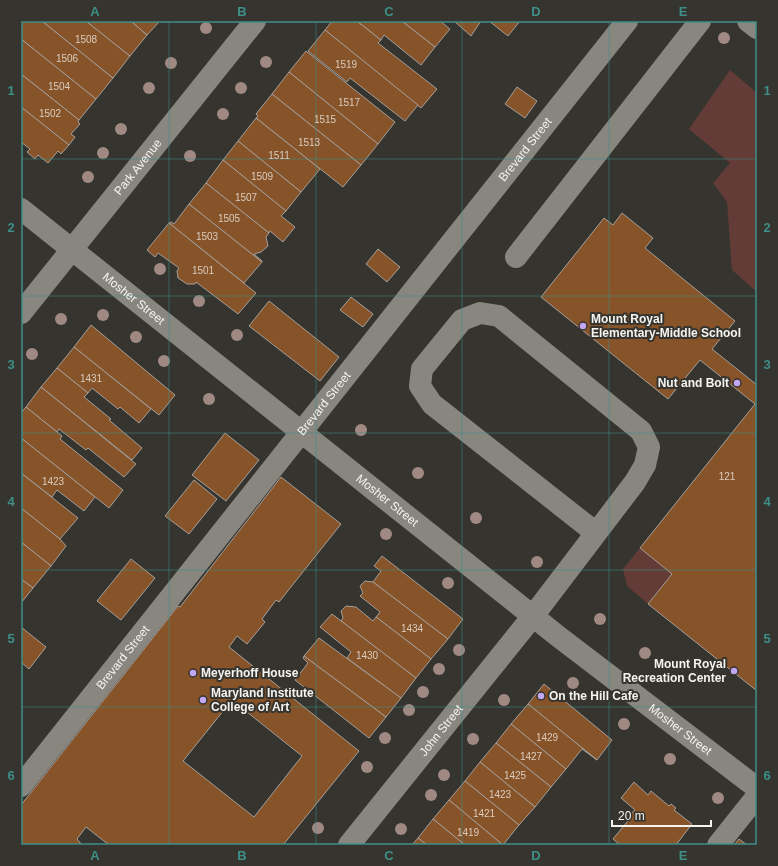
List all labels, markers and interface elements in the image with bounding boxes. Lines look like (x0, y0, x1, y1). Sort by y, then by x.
text: A (90, 4, 100, 19)
text: B (237, 4, 247, 19)
text: C (384, 4, 394, 19)
text: D (531, 4, 541, 19)
text: E (679, 4, 688, 19)
house number: 1508 (75, 34, 98, 45)
house number: 1506 (56, 53, 79, 64)
house number: 1519 (335, 59, 358, 70)
house number: 1504 (48, 81, 71, 92)
text: 1 (7, 83, 15, 98)
text: 1 (763, 83, 771, 98)
house number: 1517 (338, 97, 361, 108)
house number: 1502 (39, 108, 62, 119)
house number: 1515 (314, 114, 337, 125)
street label: Brevard Street (496, 114, 555, 184)
street label: Park Avenue (111, 136, 165, 198)
house number: 1513 (298, 137, 321, 148)
house number: 1511 (268, 150, 290, 161)
house number: 1509 (251, 171, 274, 182)
house number: 1507 (235, 192, 258, 203)
house number: 1505 (218, 213, 241, 224)
text: 2 (7, 220, 15, 235)
text: 2 (763, 220, 771, 235)
house number: 1503 (196, 231, 219, 242)
house number: 1501 (192, 265, 215, 276)
street label: Mosher Street (100, 270, 168, 328)
place label: Mount Royal Elementary-Middle School (591, 312, 741, 340)
marker: Mount Royal Elementary-Middle School (578, 321, 588, 331)
text: 3 (7, 357, 15, 372)
text: 3 (763, 357, 771, 372)
street label: Brevard Street (294, 368, 354, 438)
house number: 1431 (80, 373, 103, 384)
place label: Nut and Bolt (658, 376, 729, 390)
marker: Nut and Bolt (732, 378, 742, 388)
street label: Mosher Street (353, 471, 422, 530)
house number: 121 (719, 471, 736, 482)
house number: 1423 (42, 476, 65, 487)
text: 4 (7, 494, 15, 509)
text: 4 (763, 494, 771, 509)
street label: Brevard Street (93, 622, 153, 692)
house number: 1434 (401, 623, 424, 634)
text: 5 (7, 631, 15, 646)
text: 5 (763, 631, 771, 646)
house number: 1430 (356, 650, 379, 661)
place label: Mount Royal Recreation Center (623, 657, 726, 685)
place label: Meyerhoff House (201, 666, 299, 680)
marker: Mount Royal Recreation Center (729, 666, 739, 676)
marker: Meyerhoff House (188, 668, 198, 678)
place label: Maryland Institute College of Art (211, 686, 314, 714)
place label: On the Hill Cafe (549, 689, 639, 703)
marker: On the Hill Cafe (536, 691, 546, 701)
marker: Maryland Institute College of Art (198, 695, 208, 705)
street label: Mosher Street (646, 701, 715, 758)
street label: John Street (416, 702, 466, 759)
house number: 1429 (536, 732, 559, 743)
house number: 1427 (520, 751, 543, 762)
text: 6 (7, 768, 15, 783)
text: 6 (763, 768, 771, 783)
house number: 1425 (504, 770, 527, 781)
house number: 1423 (489, 789, 512, 800)
scale bar (612, 802, 711, 828)
house number: 1421 (473, 808, 496, 819)
text: 20 m (618, 809, 645, 823)
house number: 1419 (457, 827, 480, 838)
text: A (90, 848, 100, 863)
text: B (237, 848, 247, 863)
text: C (384, 848, 394, 863)
text: D (531, 848, 541, 863)
text: E (679, 848, 688, 863)

